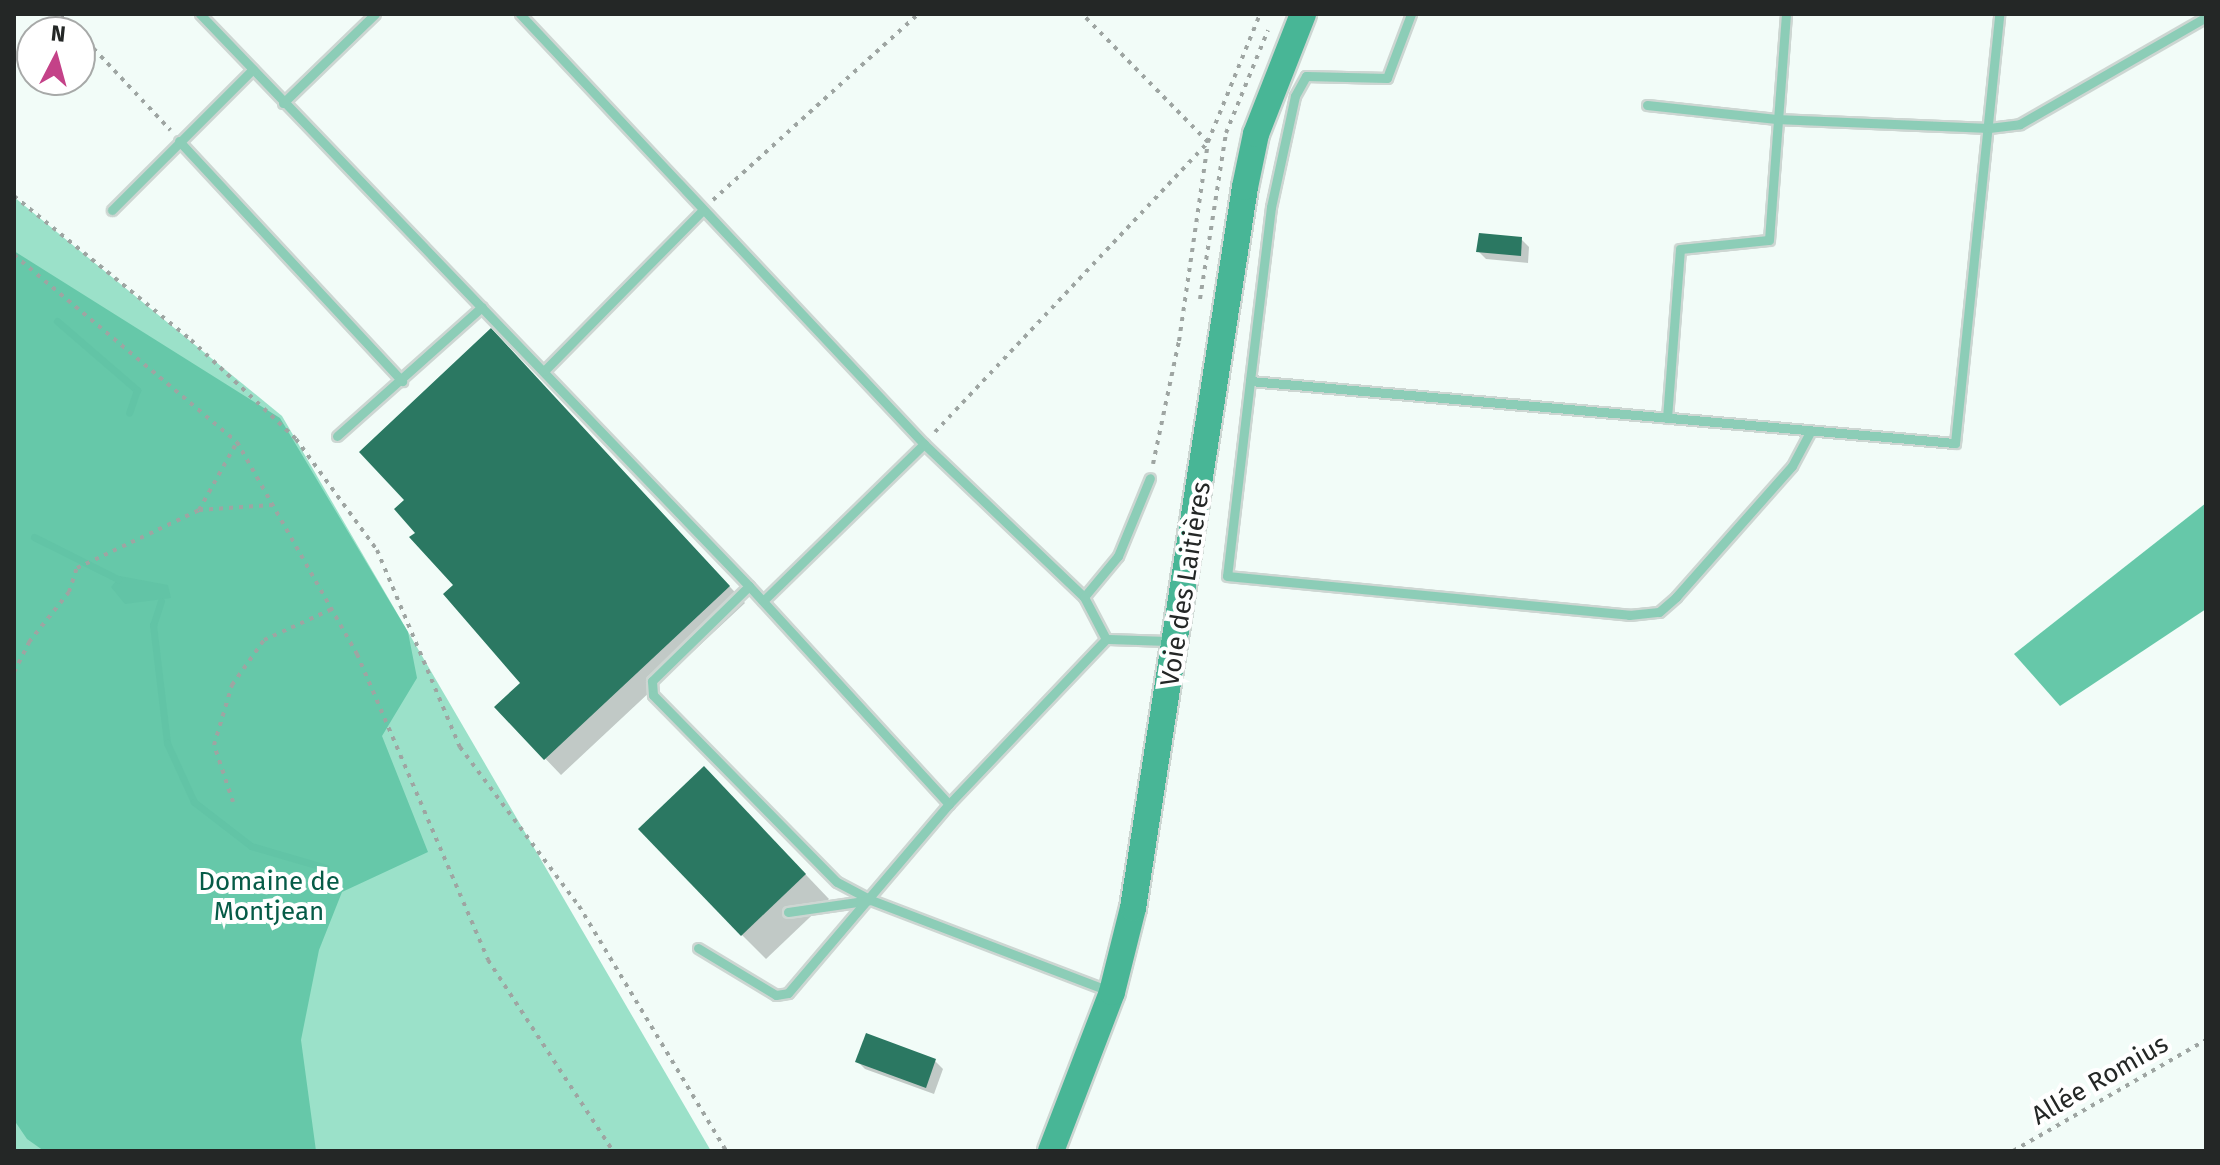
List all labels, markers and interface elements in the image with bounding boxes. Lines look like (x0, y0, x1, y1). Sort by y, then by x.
north arrow (16, 16, 96, 96)
text: N (50, 19, 67, 48)
street label: Voie des Laitières (1154, 479, 1218, 689)
park label: Domaine de Montjean (198, 866, 340, 928)
street label: Allée Romius (2026, 1028, 2174, 1132)

